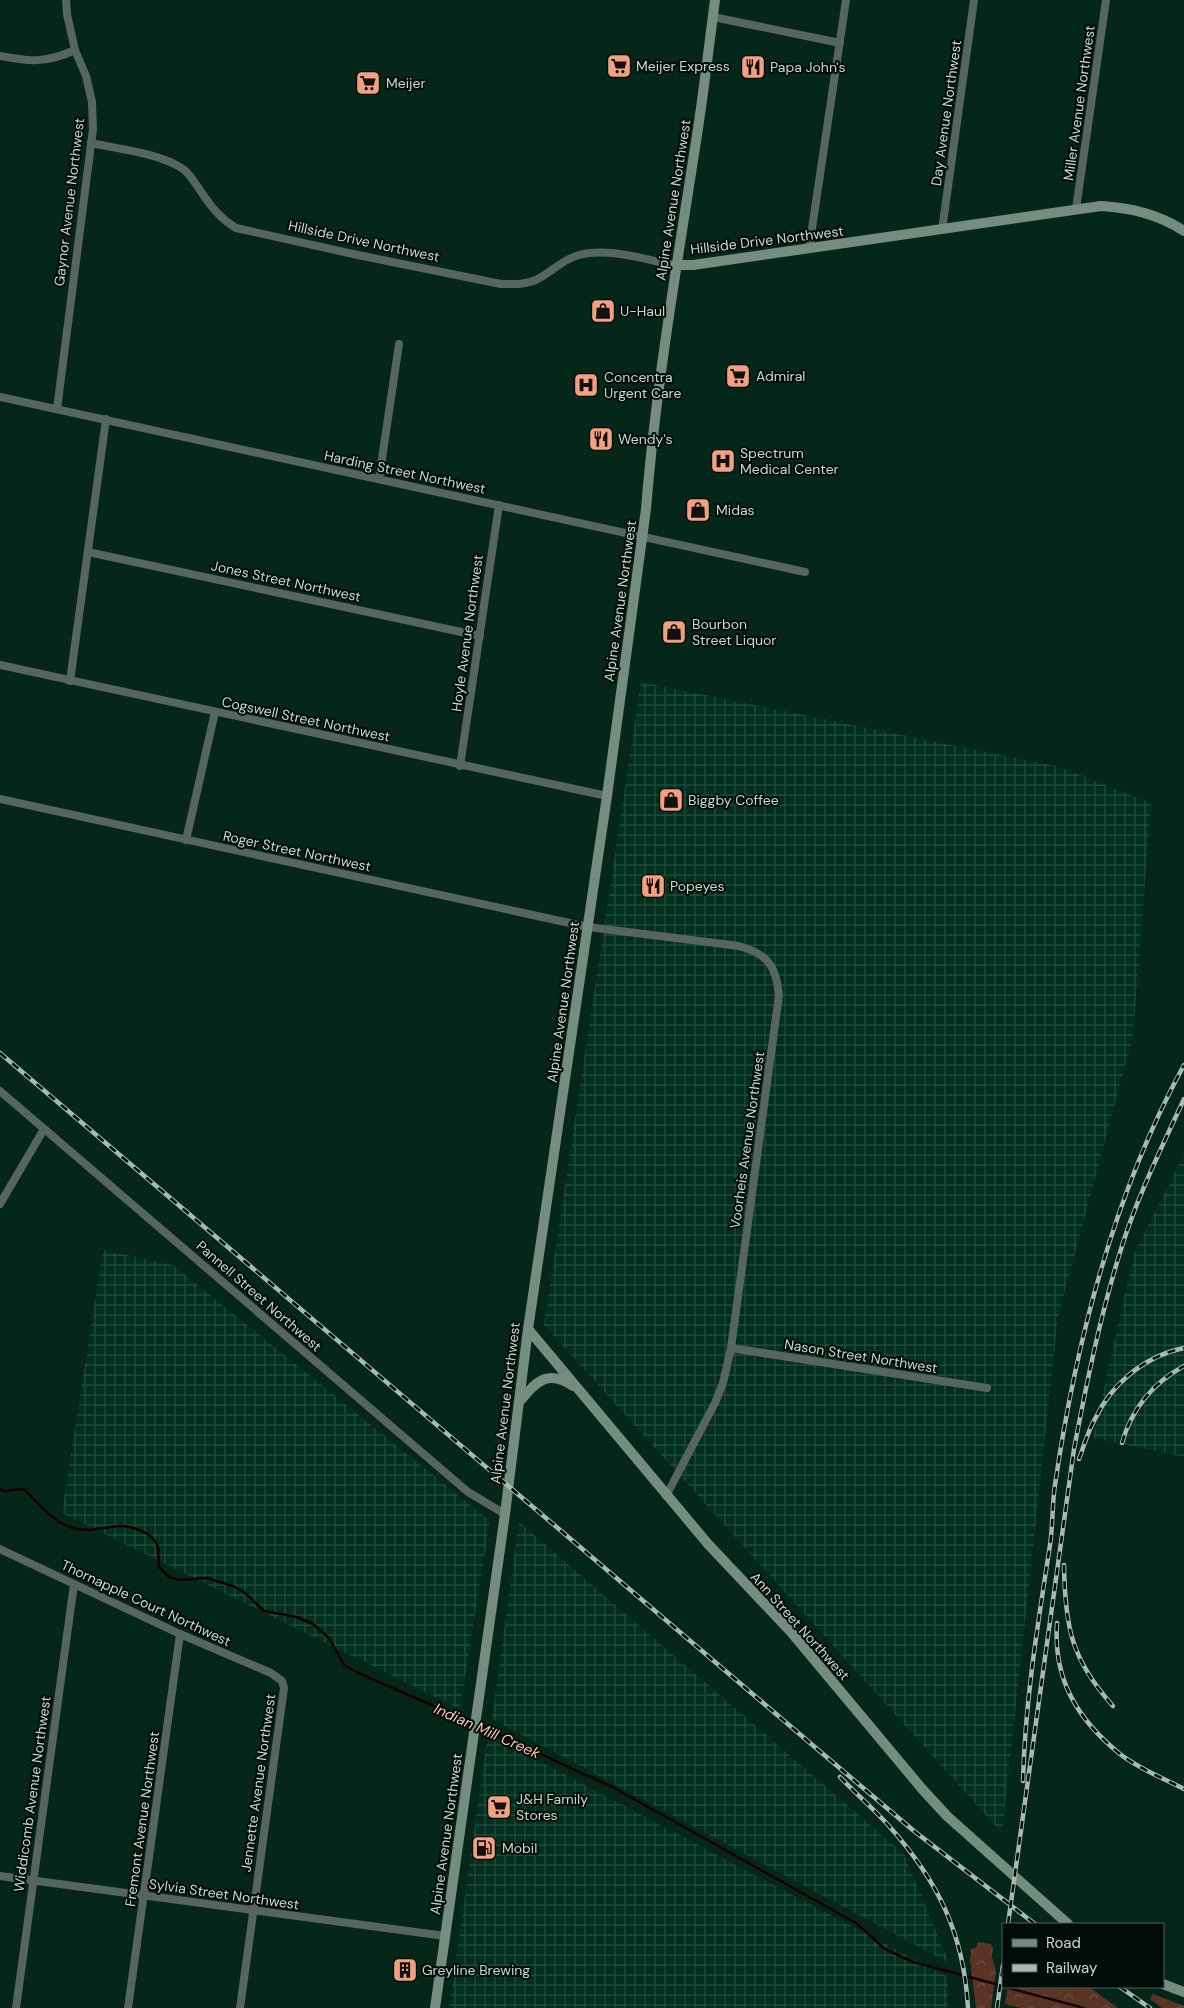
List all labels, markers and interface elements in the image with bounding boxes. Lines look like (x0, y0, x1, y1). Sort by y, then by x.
street label: Miller Avenue Northwest (1059, 24, 1099, 182)
street label: Day Avenue Northwest (927, 39, 965, 187)
supermarket icon: Meijer Express (606, 53, 632, 79)
restaurant icon: Papa John's (740, 54, 766, 80)
place label: Meijer Express (636, 57, 730, 75)
place label: Papa John's (770, 58, 845, 76)
supermarket icon: Meijer (355, 70, 381, 96)
place label: Meijer (386, 74, 426, 92)
street label: Gaynor Avenue Northwest (50, 117, 88, 287)
street label: Alpine Avenue Northwest (651, 118, 695, 282)
street label: Hillside Drive Northwest (287, 216, 441, 266)
street label: Hillside Drive Northwest (689, 222, 845, 258)
shop icon: U-Haul (590, 298, 616, 324)
place label: U-Haul (620, 302, 665, 320)
supermarket icon: Admiral (725, 363, 751, 389)
place label: Admiral (756, 367, 805, 385)
place label: Concentra Urgent Care (604, 368, 681, 402)
hospital icon: Concentra Urgent Care (573, 372, 599, 398)
restaurant icon: Wendy's (588, 426, 614, 452)
place label: Wendy's (618, 430, 673, 448)
place label: Spectrum Medical Center (740, 444, 839, 478)
street label: Harding Street Northwest (323, 446, 487, 498)
hospital icon: Spectrum Medical Center (710, 448, 736, 474)
shop icon: Midas (685, 497, 711, 523)
place label: Midas (716, 501, 755, 519)
street label: Alpine Avenue Northwest (600, 519, 640, 683)
street label: Hoyle Avenue Northwest (447, 553, 487, 713)
street label: Jones Street Northwest (209, 556, 363, 606)
place label: Bourbon Street Liquor (692, 615, 776, 649)
shop icon: Bourbon Street Liquor (661, 619, 687, 645)
street label: Cogswell Street Northwest (220, 692, 392, 746)
shop icon: Biggby Coffee (658, 787, 684, 813)
place label: Biggby Coffee (688, 791, 779, 809)
street label: Roger Street Northwest (221, 827, 373, 875)
restaurant icon: Popeyes (640, 873, 666, 899)
place label: Popeyes (670, 877, 725, 895)
street label: Alpine Avenue Northwest (543, 920, 583, 1084)
street label: Voorheis Avenue Northwest (726, 1050, 768, 1230)
street label: Pannell Street Northwest (193, 1237, 325, 1355)
street label: Alpine Avenue Northwest (486, 1321, 524, 1485)
street label: Nason Street Northwest (783, 1335, 939, 1377)
street label: Thornapple Court Northwest (58, 1556, 234, 1650)
street label: Ann Street Northwest (747, 1568, 853, 1684)
street label: Jennette Avenue Northwest (237, 1693, 279, 1873)
street label: Widdicomb Avenue Northwest (9, 1695, 55, 1893)
water label: Indian Mill Creek (431, 1699, 544, 1764)
street label: Fremont Avenue Northwest (121, 1730, 163, 1908)
street label: Alpine Avenue Northwest (426, 1752, 466, 1916)
place label: J&H Family Stores (516, 1790, 588, 1824)
supermarket icon: J&H Family Stores (486, 1794, 512, 1820)
fuel station icon: Mobil (471, 1835, 497, 1861)
place label: Mobil (502, 1839, 537, 1857)
street label: Sylvia Street Northwest (148, 1875, 300, 1913)
legend (1002, 1923, 1164, 1988)
text: Road (1046, 1933, 1081, 1953)
building icon: Greyline Brewing (392, 1957, 418, 1983)
text: Railway (1046, 1958, 1098, 1978)
place label: Greyline Brewing (422, 1961, 530, 1979)

